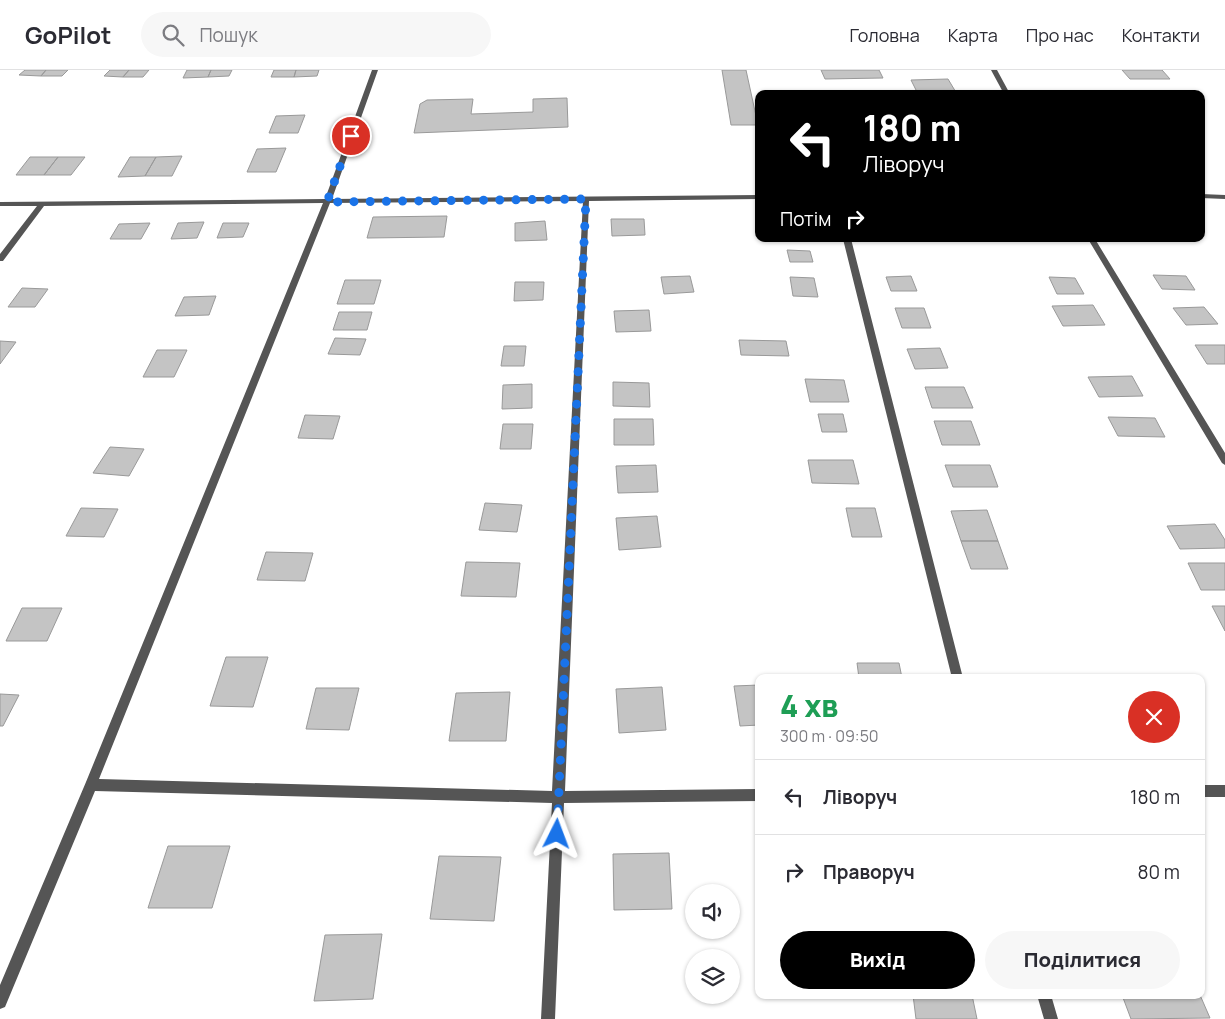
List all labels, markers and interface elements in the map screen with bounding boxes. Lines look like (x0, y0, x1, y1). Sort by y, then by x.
search box (141, 12, 491, 57)
text: GoPilot (25, 18, 111, 51)
icon: search (159, 21, 187, 49)
text: Пошук (199, 22, 258, 48)
text: Головна (850, 23, 920, 47)
text: Карта (948, 23, 998, 47)
text: Про нас (1026, 23, 1094, 47)
text: Контакти (1122, 23, 1200, 47)
text: 180 m (863, 104, 961, 152)
icon: left (780, 110, 845, 175)
pin (330, 115, 372, 157)
icon: arrive (337, 122, 365, 150)
text: Ліворуч (863, 149, 944, 179)
icon: right (841, 205, 869, 233)
text: Потім (780, 206, 831, 232)
text: 4 хв (780, 685, 838, 726)
button: close (1128, 691, 1180, 743)
text: 300 m · 09:50 (780, 725, 879, 747)
icon: left (780, 783, 808, 811)
text: Ліворуч (823, 784, 897, 810)
text: 180 m (1130, 784, 1180, 810)
position arrow (530, 807, 582, 859)
icon: right (780, 858, 808, 886)
text: Праворуч (823, 859, 915, 885)
text: 80 m (1137, 859, 1180, 885)
map controls (685, 884, 740, 1004)
button: sound (685, 884, 740, 939)
button: Вихід (780, 931, 975, 989)
button: Поділитися (985, 931, 1180, 989)
button: layers (685, 949, 740, 1004)

